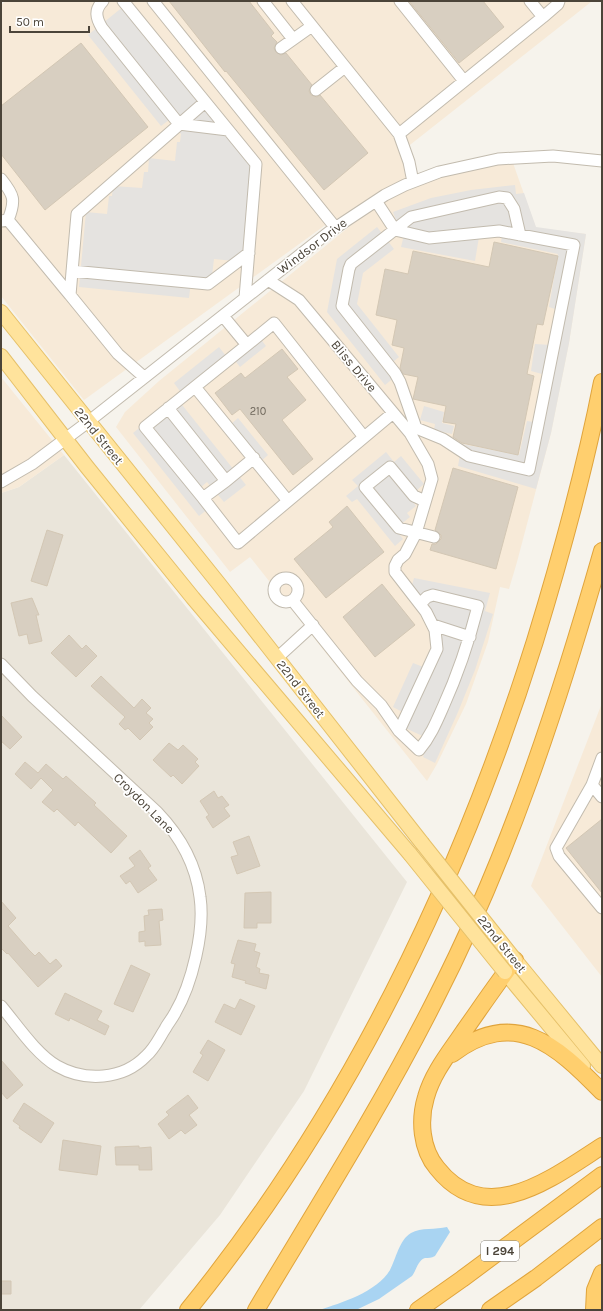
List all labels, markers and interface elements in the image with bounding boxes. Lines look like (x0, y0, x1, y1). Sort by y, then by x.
scale bar (10, 8, 89, 34)
text: 50 m (16, 15, 44, 29)
street label: Windsor Drive (274, 215, 350, 277)
street label: Bliss Drive (328, 337, 380, 395)
street label: 22nd Street (71, 404, 127, 468)
house number: 210 (250, 405, 266, 418)
street label: 22nd Street (274, 657, 328, 721)
street label: Croydon Lane (111, 770, 178, 837)
street label: 22nd Street (474, 912, 530, 976)
road number: I 294 (481, 1241, 519, 1261)

